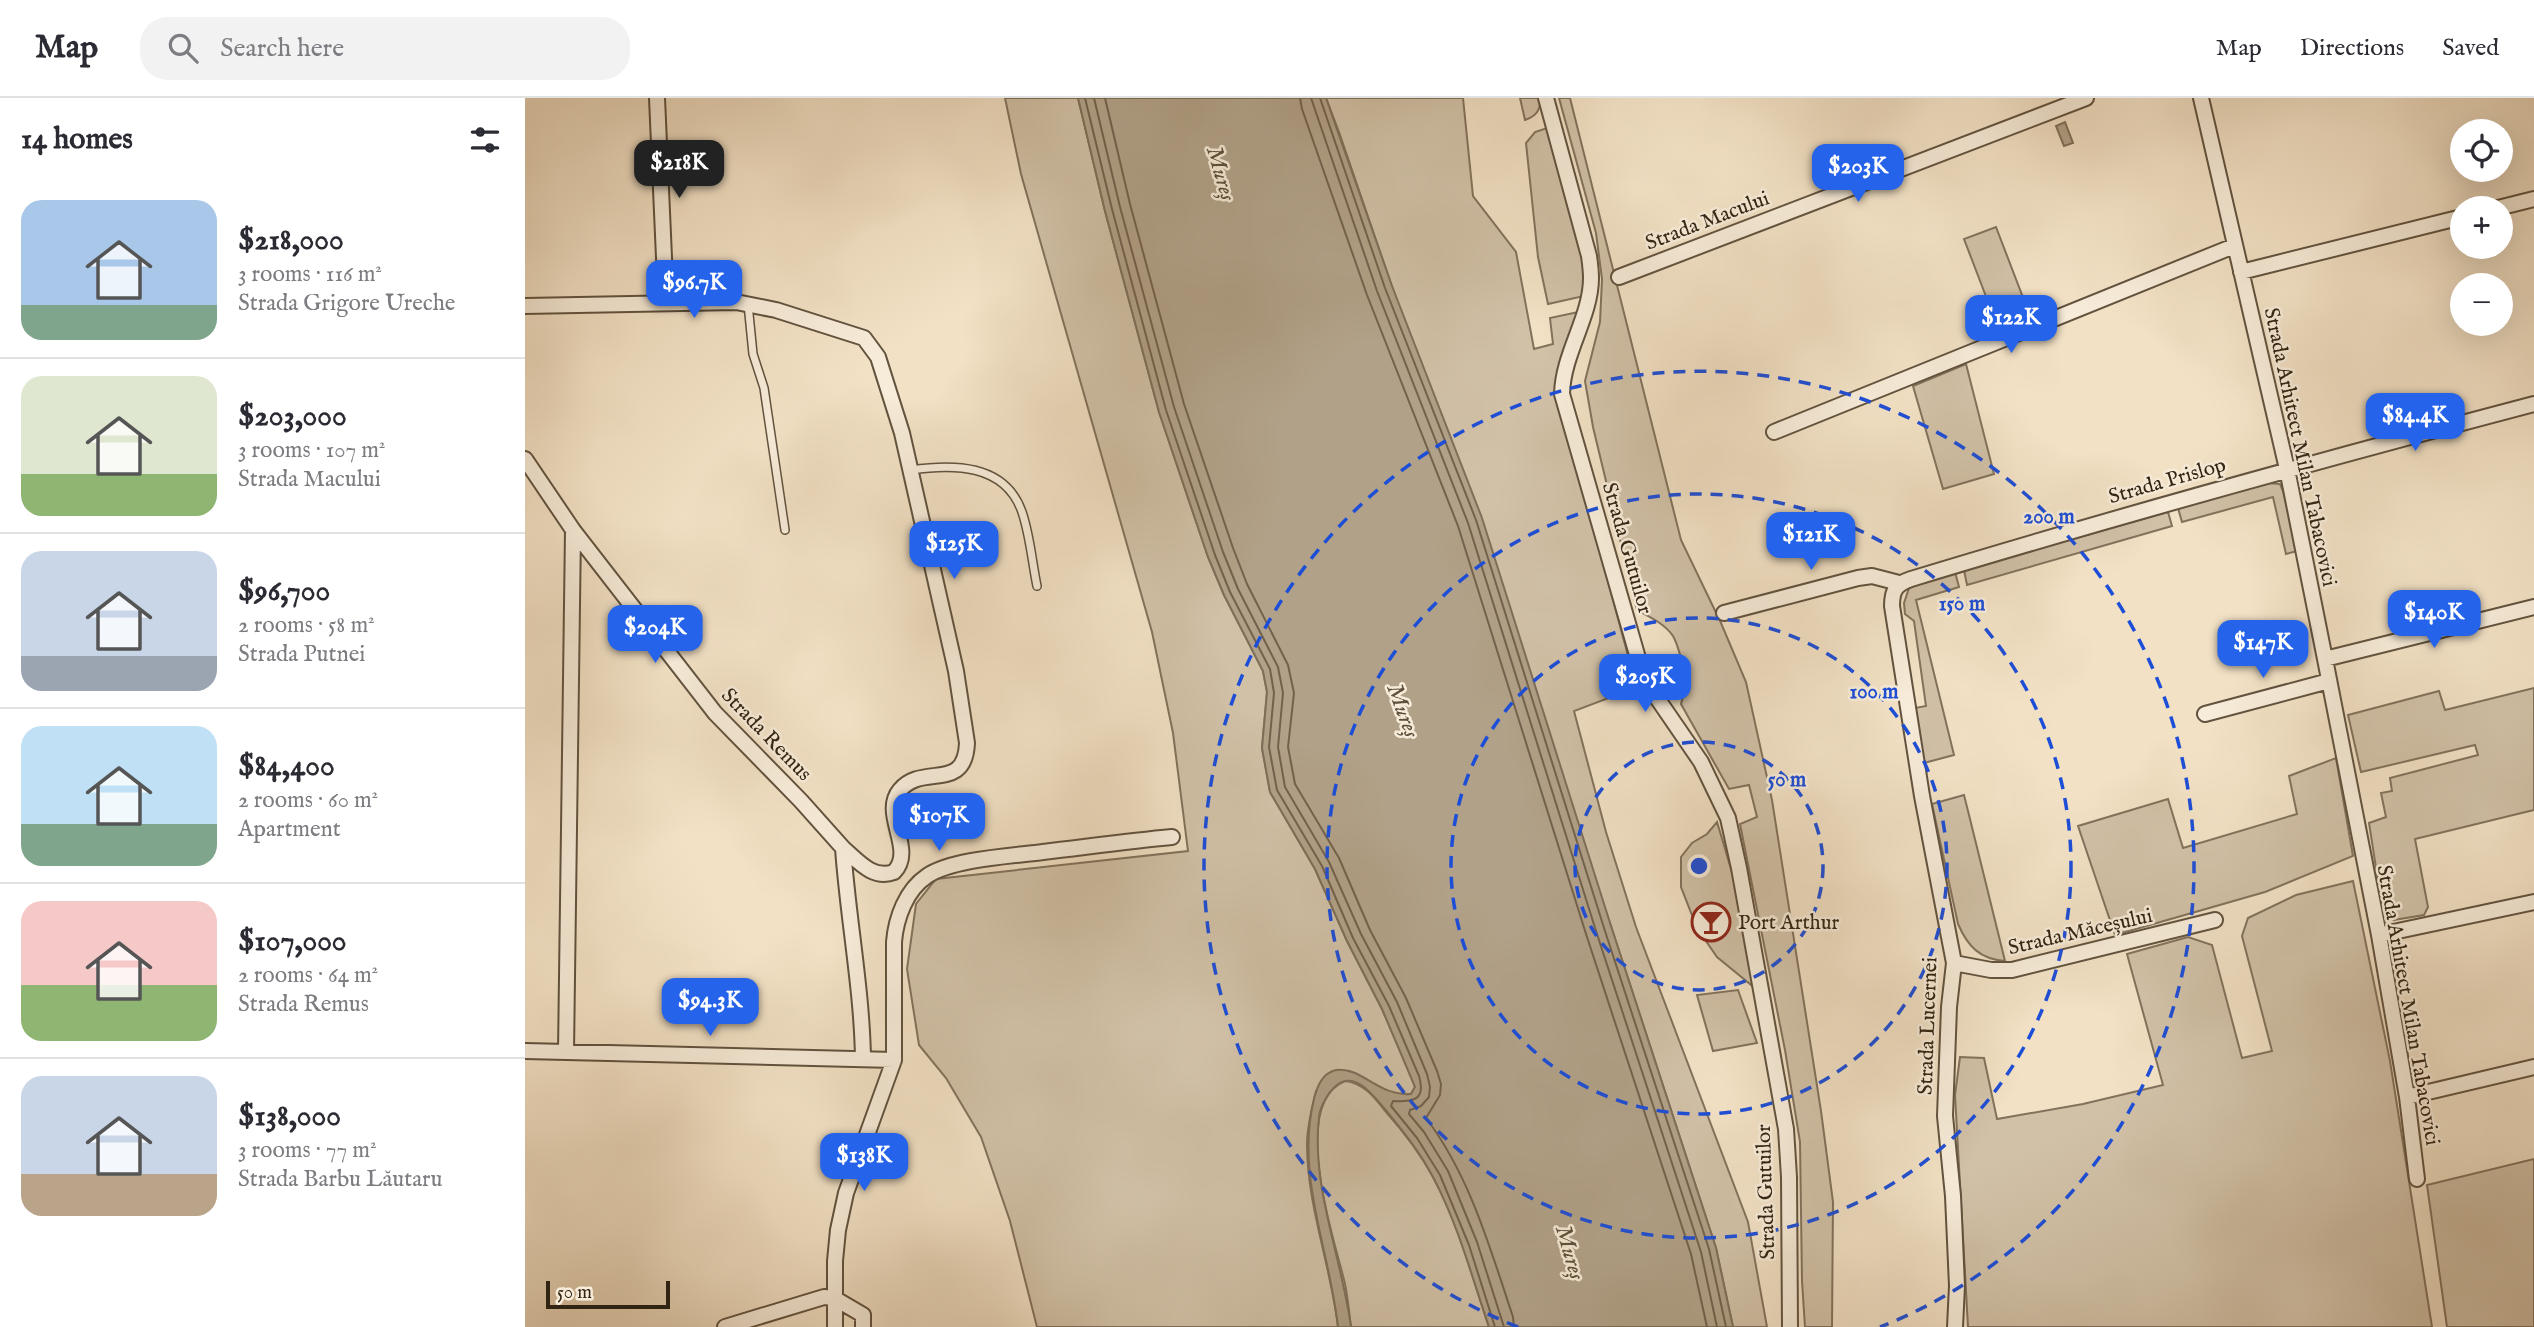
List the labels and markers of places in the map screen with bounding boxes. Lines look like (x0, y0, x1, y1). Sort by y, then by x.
pin: $218K (630, 140, 728, 200)
pin: $203K (1809, 144, 1907, 204)
pin: $96.7K (637, 260, 751, 320)
pin: $122K (1962, 296, 2060, 355)
pin: $84.4K (2358, 394, 2472, 453)
pin: $121K (1762, 512, 1860, 572)
pin: $125K (905, 522, 1003, 581)
pin: $140K (2385, 590, 2483, 650)
pin: $204K (606, 606, 704, 665)
pin: $147K (2214, 620, 2312, 680)
pin: $205K (1596, 654, 1694, 714)
pin: $107K (890, 794, 988, 853)
centre of rings (1687, 854, 1711, 878)
bar icon: Port Arthur (1690, 901, 1732, 943)
place label: Port Arthur (1738, 910, 1840, 937)
pin: $94.3K (653, 978, 767, 1038)
pin: $138K (815, 1134, 913, 1193)

